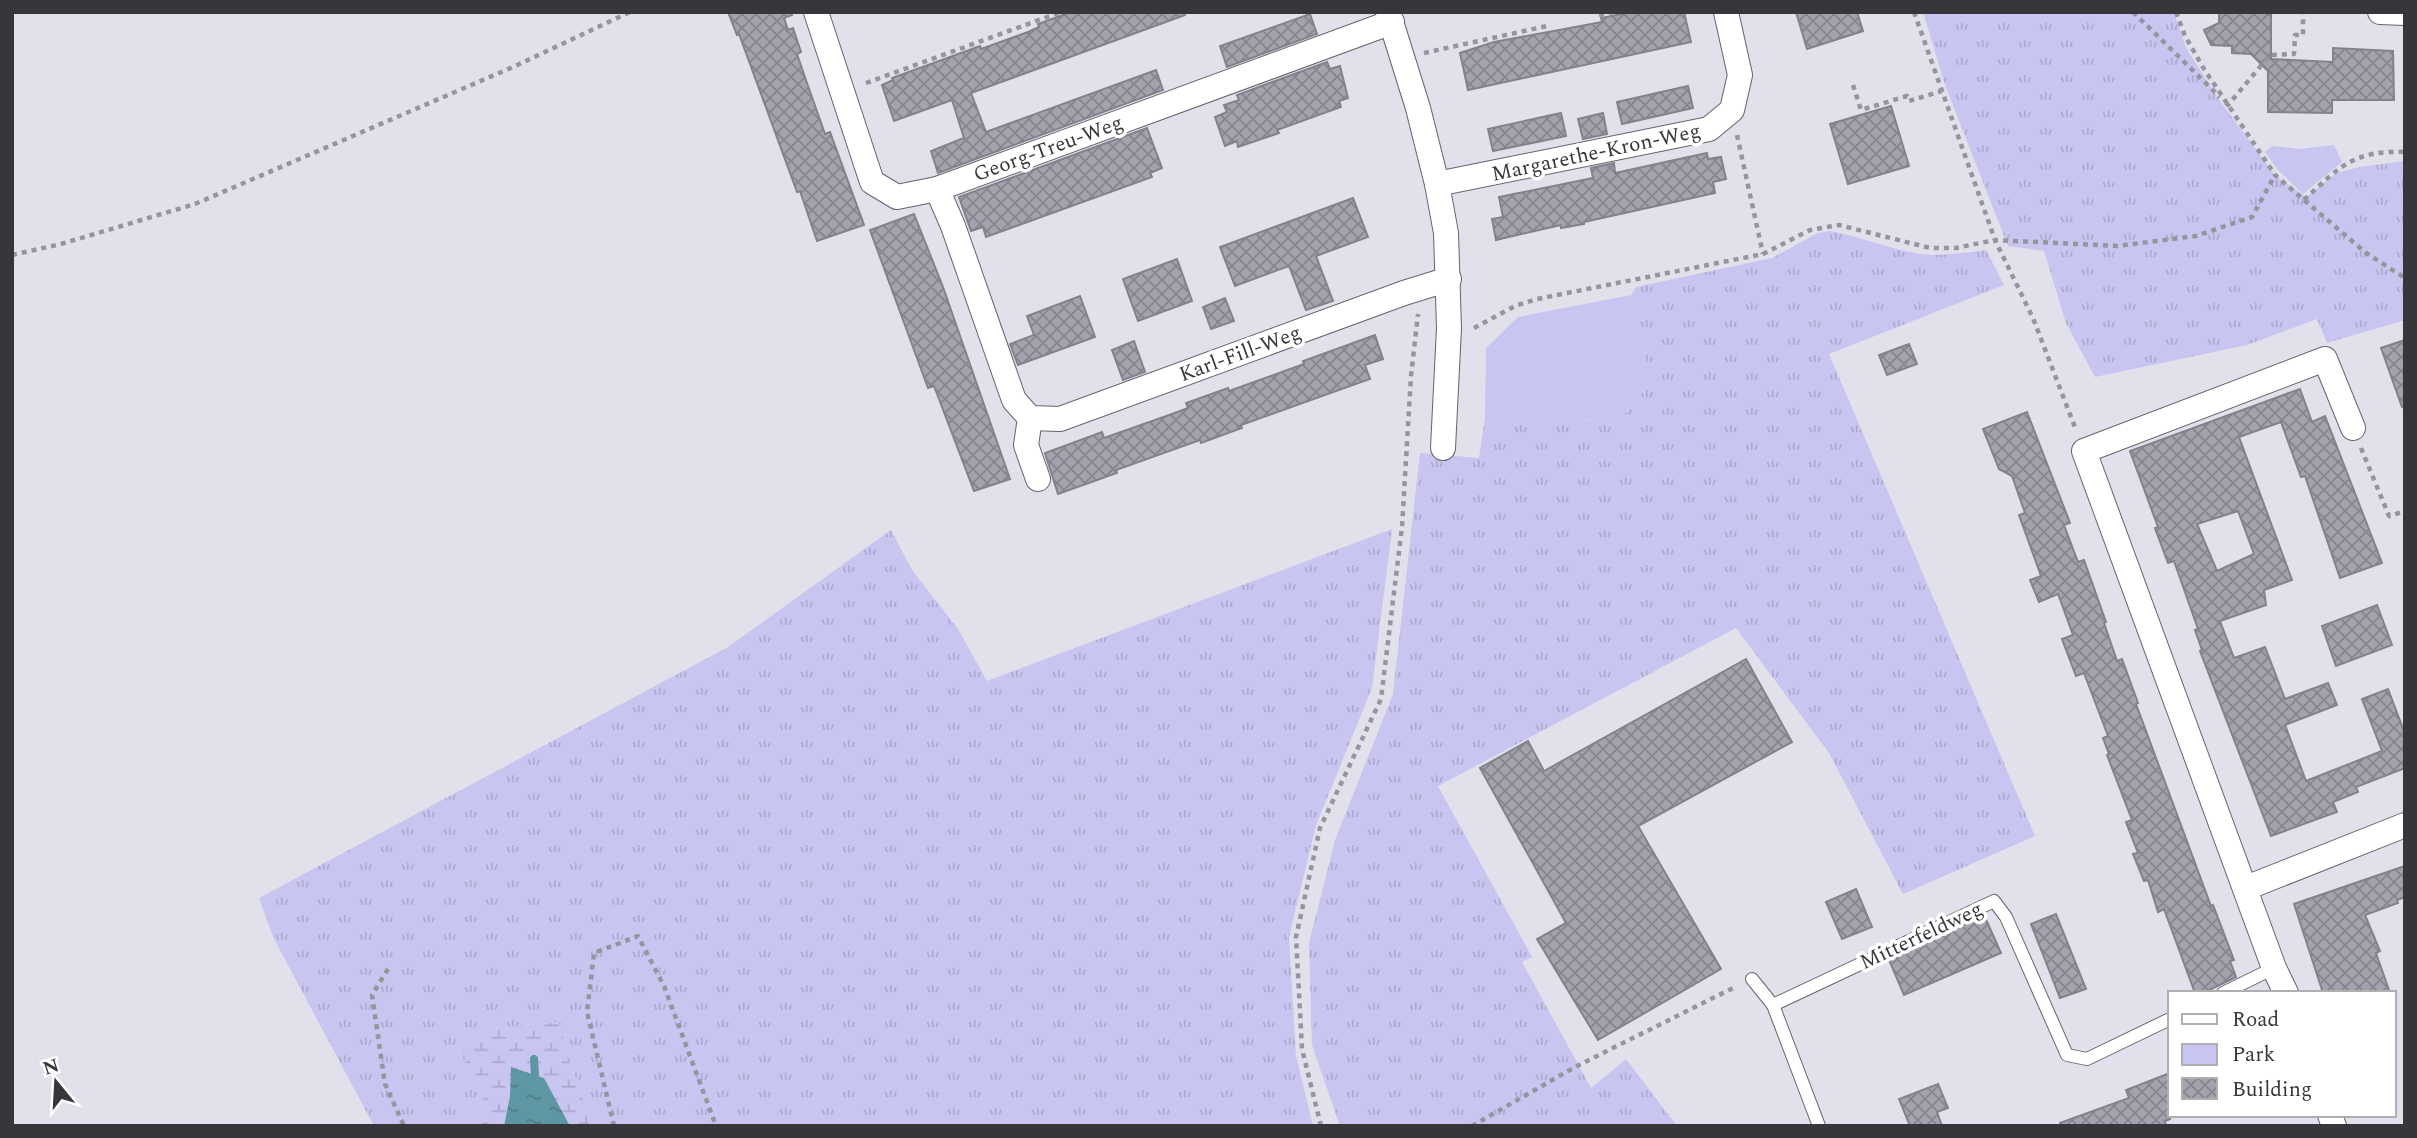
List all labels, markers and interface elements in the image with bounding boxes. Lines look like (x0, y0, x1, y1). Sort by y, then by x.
street label: Georg-Treu-Weg (969, 107, 1128, 191)
street label: Margarethe-Kron-Weg (1489, 115, 1704, 191)
street label: Karl-Fill-Weg (1175, 317, 1306, 391)
street label: Mitterfeldweg (1854, 893, 1988, 979)
legend (2168, 991, 2396, 1117)
text: Road (2232, 1004, 2279, 1036)
text: Park (2232, 1039, 2276, 1071)
north arrow (21, 1047, 91, 1117)
text: N (39, 1051, 63, 1083)
text: Building (2232, 1074, 2312, 1106)

